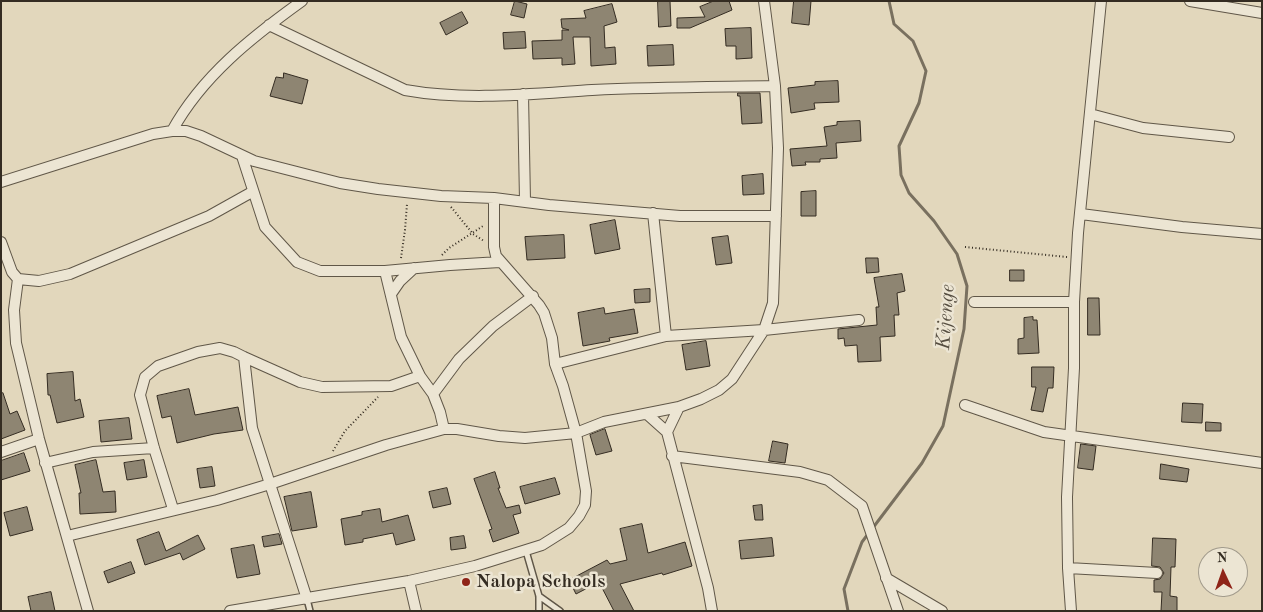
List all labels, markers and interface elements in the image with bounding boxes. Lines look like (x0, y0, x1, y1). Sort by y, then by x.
water label: Kijenge (932, 283, 960, 351)
north arrow (1198, 547, 1248, 597)
text: N (1217, 551, 1228, 565)
place label: Nalopa Schools (476, 571, 605, 593)
marker: Nalopa Schools (460, 576, 472, 588)

